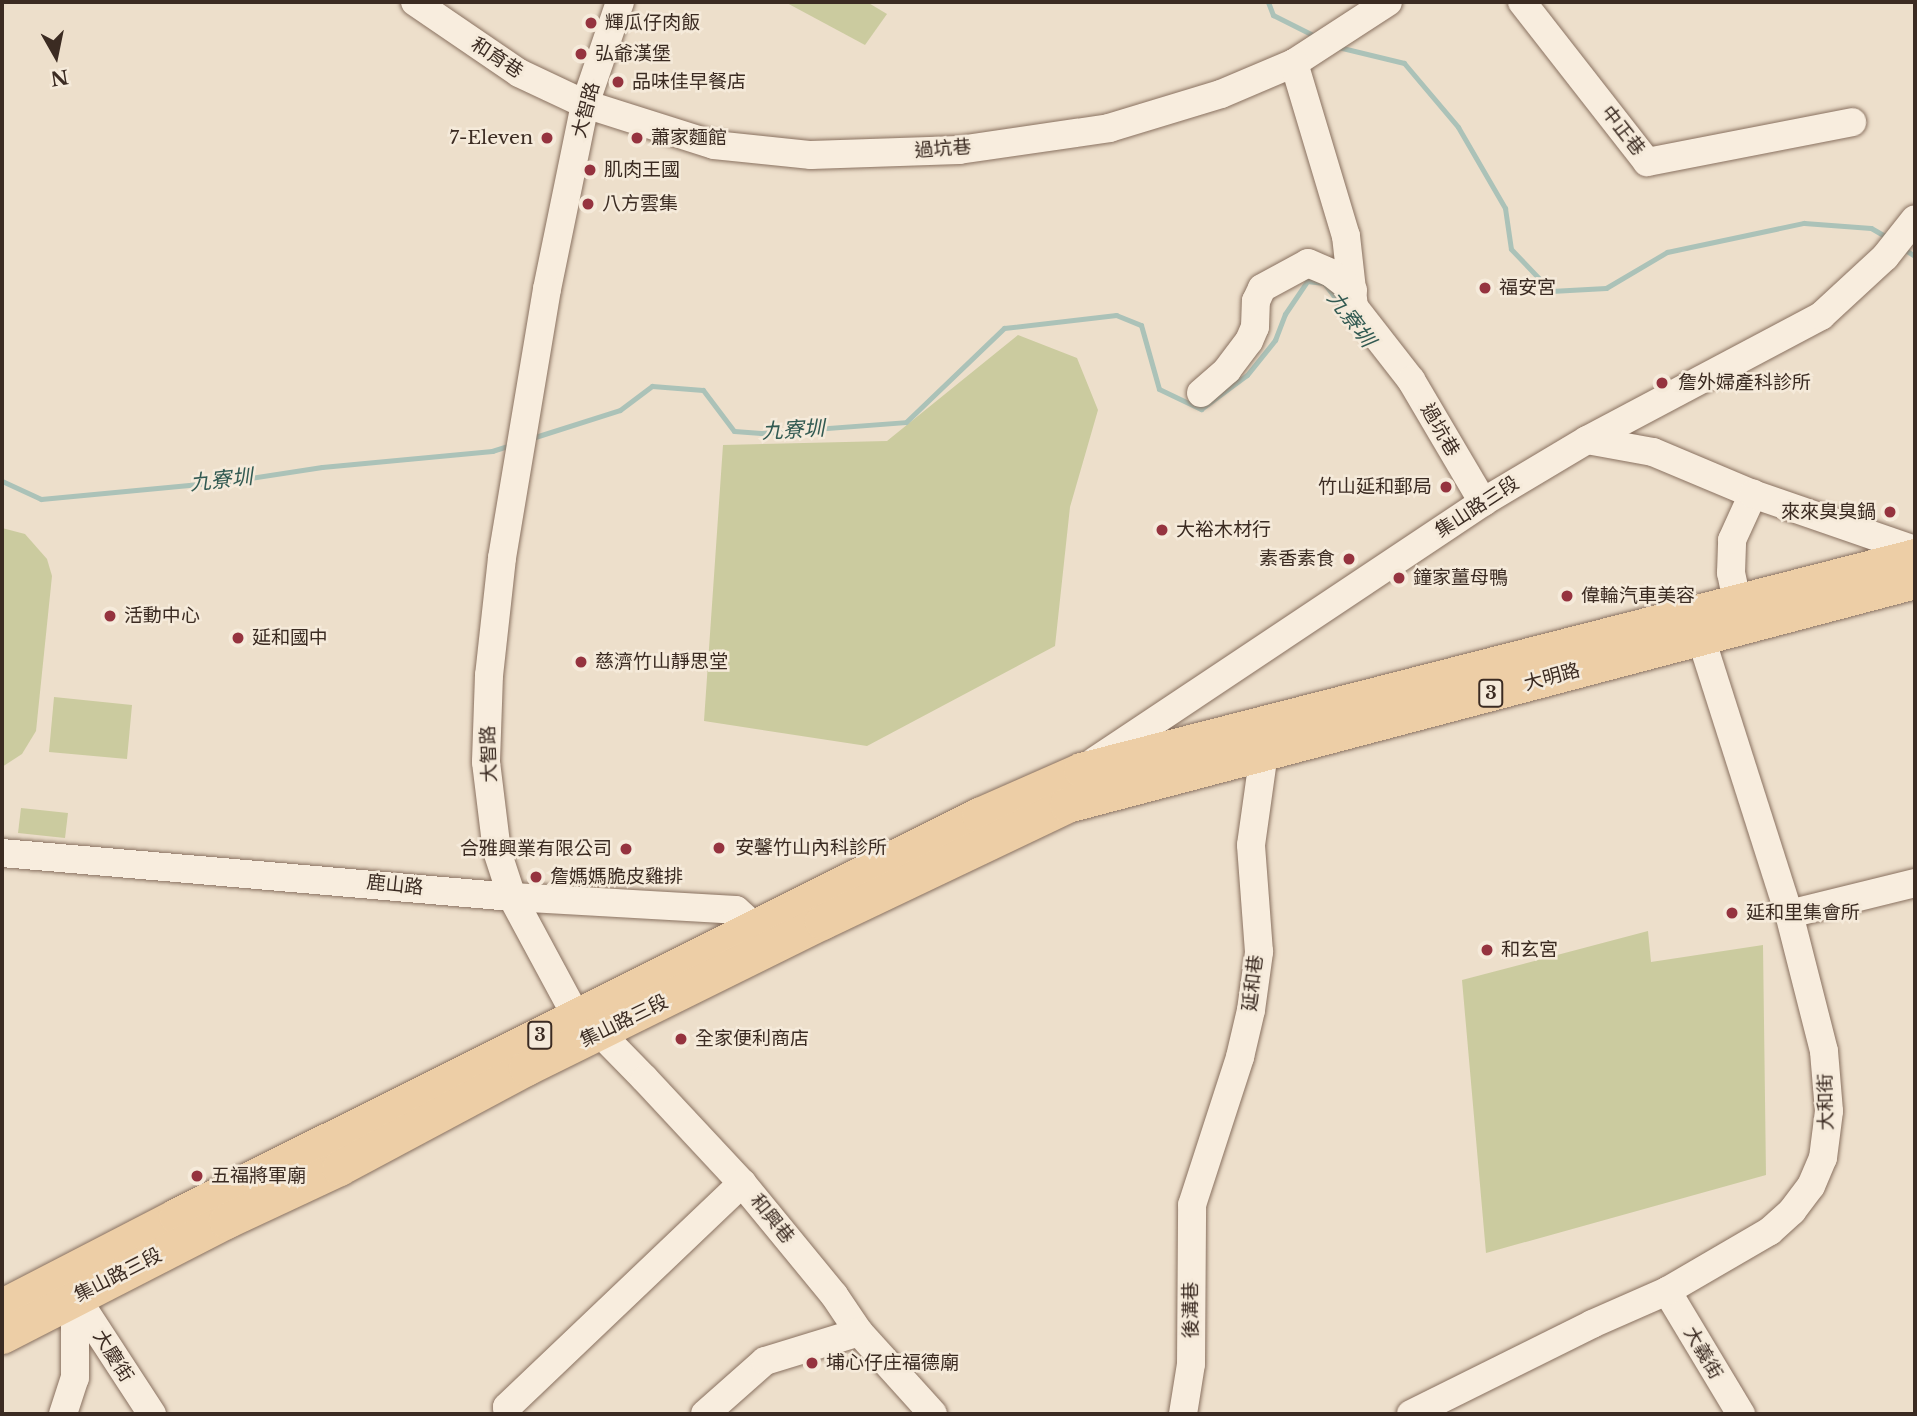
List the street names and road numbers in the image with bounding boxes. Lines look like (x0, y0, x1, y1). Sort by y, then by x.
street label: 和育巷 (467, 33, 527, 83)
street label: 大智路 (568, 80, 604, 140)
street label: 中正巷 (1596, 102, 1650, 160)
street label: 過坑巷 (914, 136, 972, 162)
street label: 過坑巷 (1416, 400, 1464, 460)
street label: 集山路三段 (1431, 472, 1523, 542)
street label: 大明路 (1522, 659, 1582, 695)
road number: 3 (1477, 678, 1505, 708)
street label: 大智路 (477, 725, 501, 783)
street label: 鹿山路 (365, 871, 425, 899)
street label: 延和巷 (1238, 953, 1268, 1013)
street label: 集山路三段 (576, 990, 672, 1052)
road number: 3 (526, 1020, 554, 1050)
street label: 大和街 (1814, 1073, 1838, 1131)
street label: 和興巷 (745, 1190, 799, 1248)
street label: 集山路三段 (71, 1243, 165, 1307)
street label: 後溝巷 (1180, 1282, 1202, 1338)
street label: 大義街 (1679, 1323, 1727, 1383)
street label: 大慶街 (88, 1326, 138, 1386)

